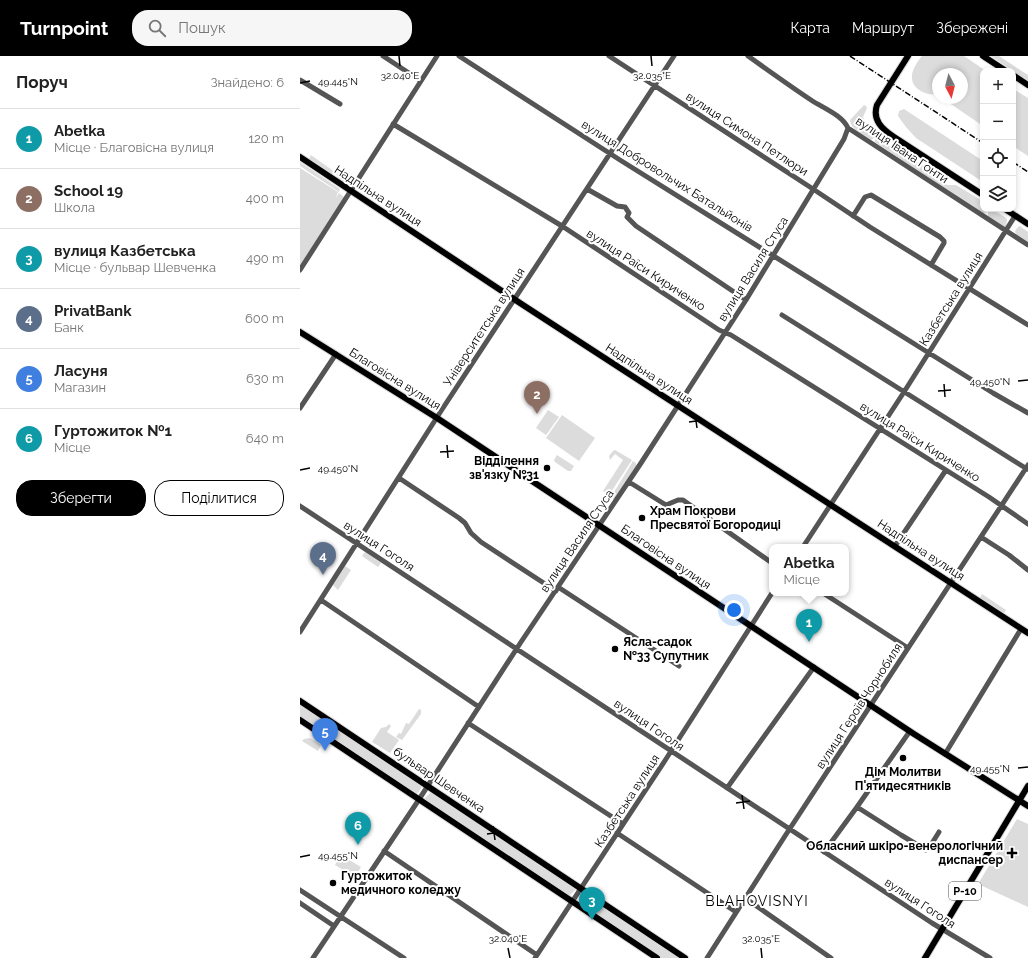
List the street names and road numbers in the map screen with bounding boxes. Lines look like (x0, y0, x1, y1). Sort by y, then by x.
street label: вулиця Симона Петлюри (683, 89, 811, 179)
street label: вулиця Івана Гонти (853, 114, 951, 186)
street label: вулиця Добровольчих Батальйонів (579, 117, 755, 235)
street label: Надпільна вулиця (332, 163, 424, 229)
street label: вулиця Василя Стуса (715, 214, 791, 324)
street label: вулиця Раїси Кириченко (584, 226, 708, 314)
street label: Казбетська вулиця (916, 249, 986, 349)
street label: Університетська вулиця (440, 265, 528, 389)
street label: Надпільна вулиця (603, 341, 695, 407)
street label: Благовісна вулиця (347, 345, 443, 413)
street label: вулиця Раїси Кириченко (857, 399, 983, 485)
street label: вулиця Василя Стуса (537, 487, 617, 595)
street label: Надпільна вулиця (875, 517, 967, 583)
street label: вулиця Гоголя (341, 518, 417, 574)
street label: Благовісна вулиця (618, 522, 714, 592)
street label: вулиця Героїв Чорнобиля (813, 641, 905, 771)
street label: вулиця Гоголя (611, 696, 687, 754)
street label: бульвар Шевченка (391, 744, 487, 816)
street label: Казбетська вулиця (592, 752, 662, 850)
street label: вулиця Гоголя (882, 875, 958, 931)
road number: Р-10 (949, 882, 981, 900)

